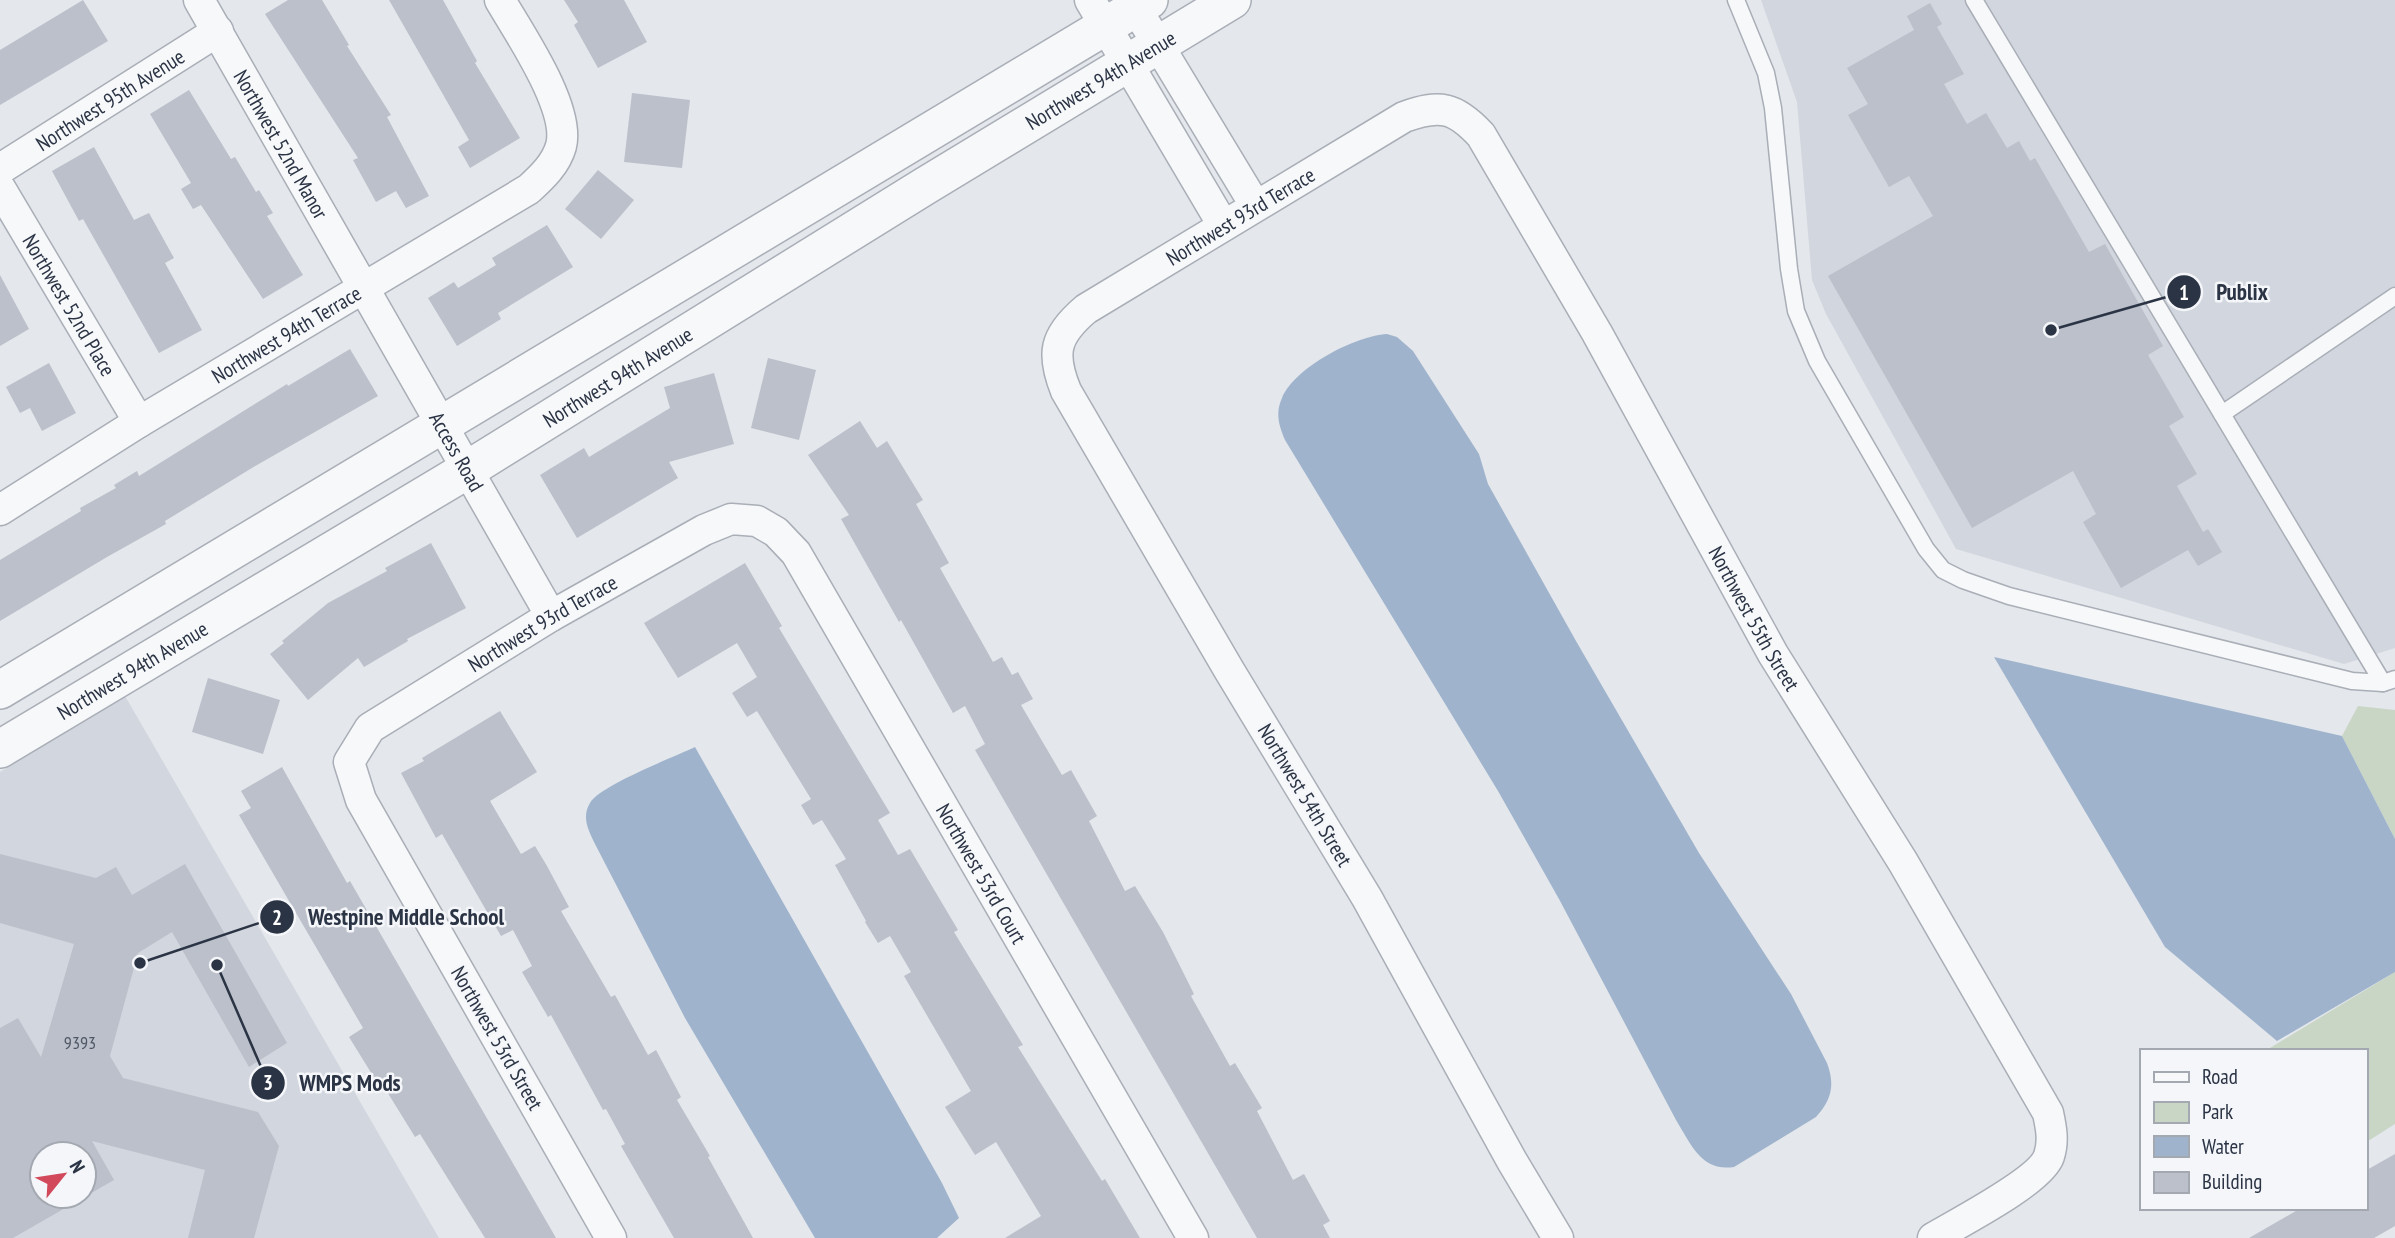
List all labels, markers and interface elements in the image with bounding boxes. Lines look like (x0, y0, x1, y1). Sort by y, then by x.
street label: Northwest 94th Avenue (1020, 24, 1181, 136)
street label: Northwest 95th Avenue (30, 42, 189, 157)
street label: Northwest 52nd Manor (228, 65, 335, 224)
street label: Northwest 93rd Terrace (1161, 161, 1320, 271)
street label: Northwest 52nd Place (17, 229, 122, 381)
callout: Publix (2167, 270, 2281, 314)
text: Publix (2216, 277, 2268, 306)
street label: Northwest 94th Terrace (207, 279, 366, 389)
text: 1 (2179, 279, 2189, 306)
street label: Northwest 94th Avenue (538, 320, 697, 433)
street label: Access Road (424, 407, 490, 496)
street label: Northwest 55th Street (1703, 541, 1806, 696)
street label: Northwest 93rd Terrace (463, 568, 622, 678)
street label: Northwest 94th Avenue (52, 615, 212, 725)
street label: Northwest 54th Street (1252, 719, 1358, 871)
street label: Northwest 53rd Court (931, 799, 1033, 948)
callout: Westpine Middle School (259, 895, 518, 939)
text: Westpine Middle School (307, 902, 504, 931)
text: 2 (272, 904, 282, 931)
street label: Northwest 53rd Street (445, 961, 549, 1115)
house number: 9393 (64, 1031, 96, 1054)
legend (2140, 1049, 2367, 1210)
callout: WMPS Mods (251, 1061, 415, 1105)
text: Road (2202, 1063, 2238, 1090)
text: WMPS Mods (298, 1068, 401, 1097)
text: 3 (263, 1069, 273, 1096)
text: Park (2202, 1098, 2233, 1125)
text: Water (2202, 1133, 2244, 1160)
north arrow (28, 1140, 98, 1210)
text: N (65, 1156, 91, 1177)
text: Building (2202, 1168, 2262, 1195)

